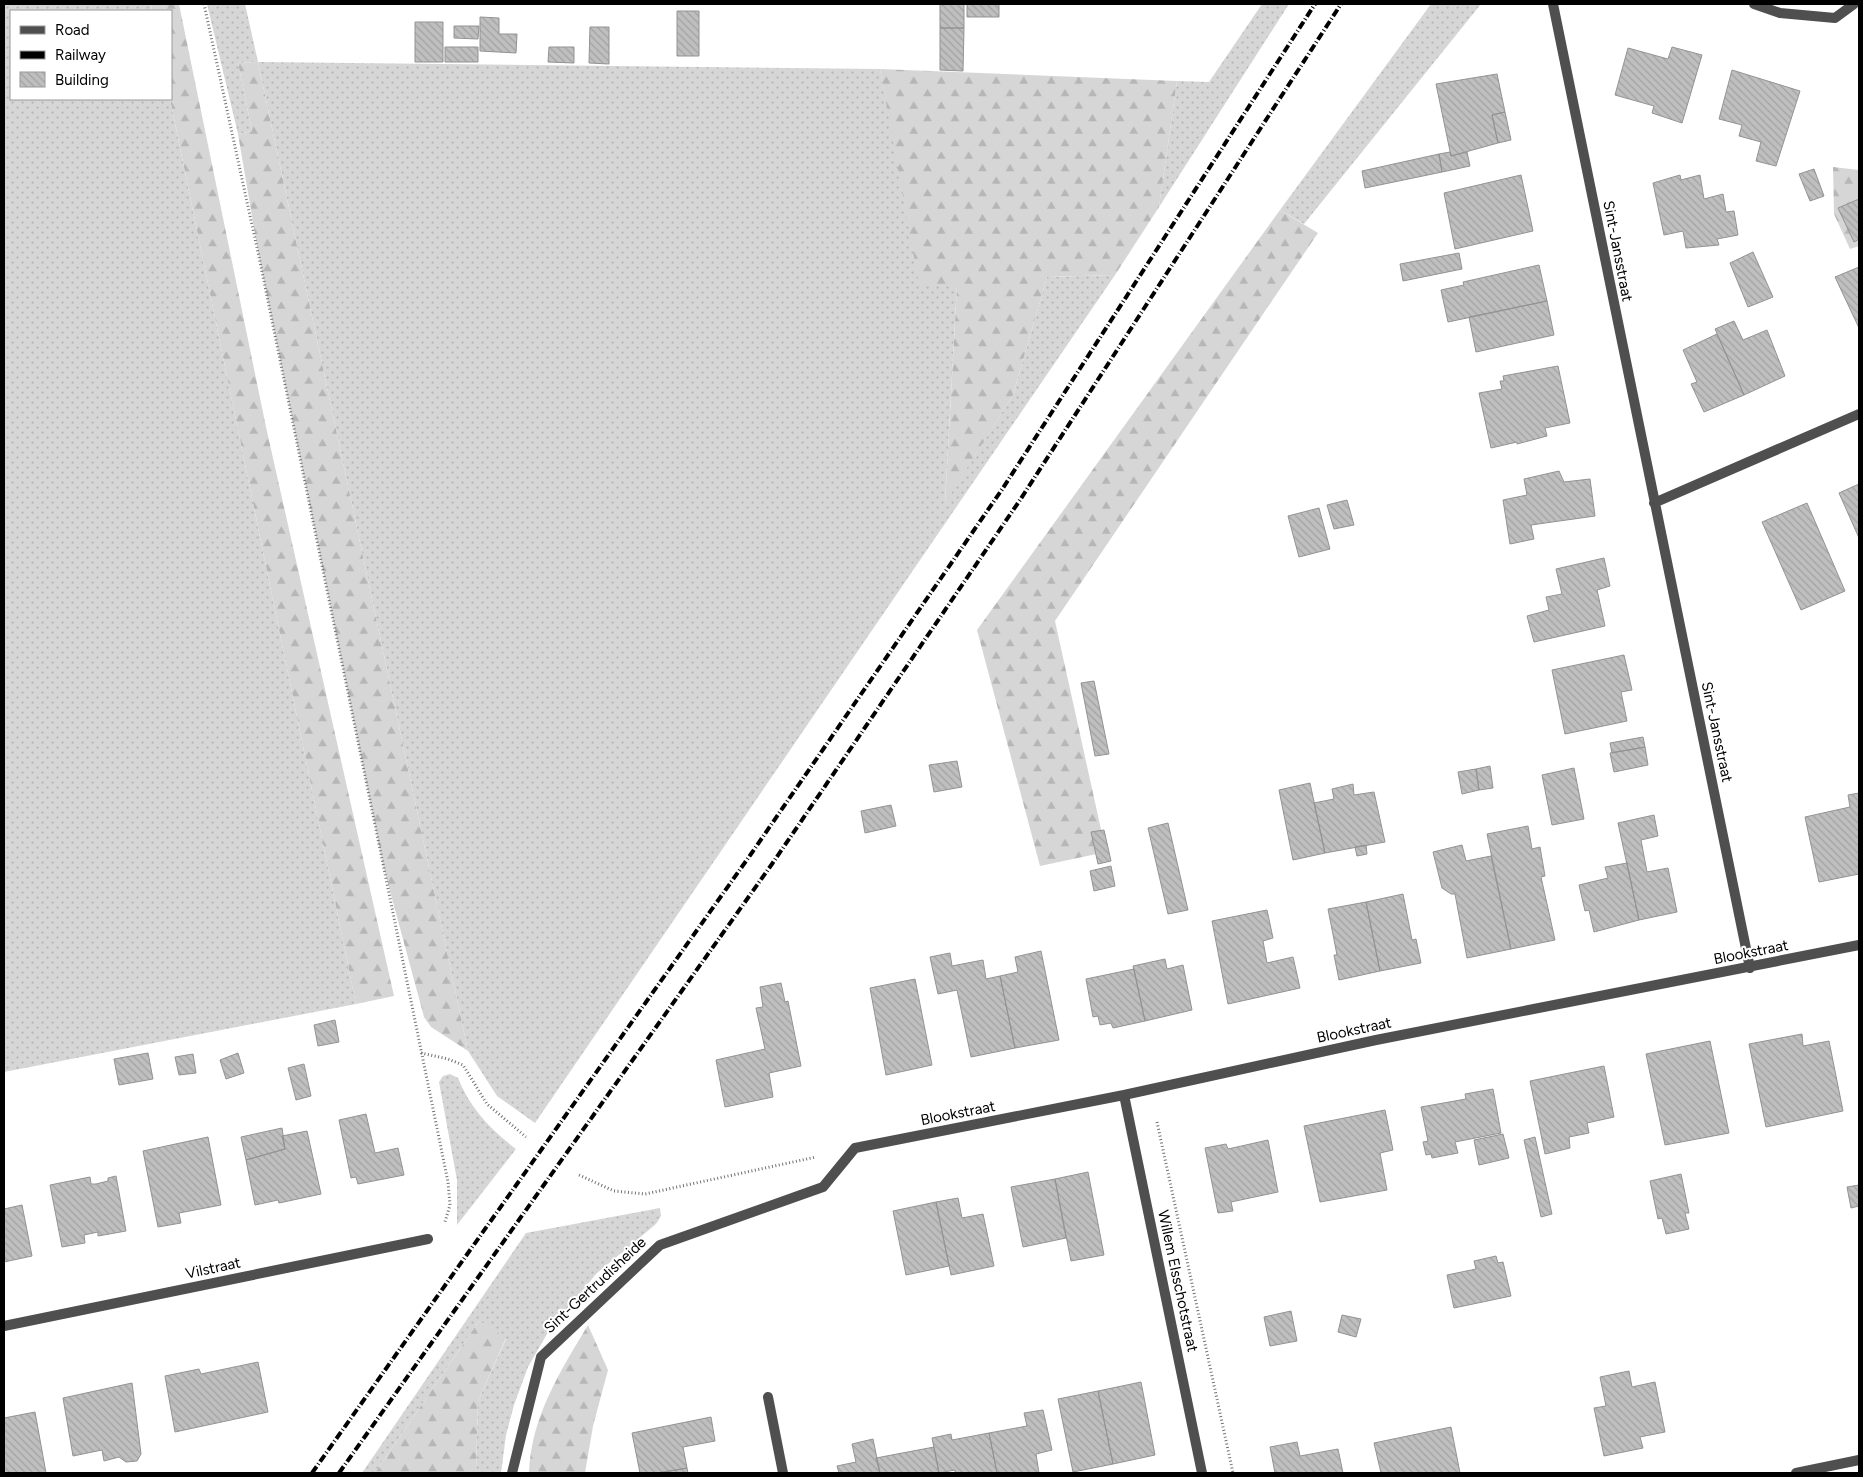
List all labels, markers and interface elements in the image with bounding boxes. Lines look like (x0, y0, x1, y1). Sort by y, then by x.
legend (10, 10, 172, 100)
text: Road (55, 21, 90, 39)
text: Railway (55, 46, 106, 64)
text: Building (55, 71, 109, 89)
street label: Sint-Jansstraat (1599, 199, 1637, 303)
street label: Sint-Jansstraat (1698, 680, 1737, 784)
street label: Blookstraat (1712, 936, 1790, 968)
street label: Blookstraat (1315, 1013, 1393, 1047)
street label: Blookstraat (919, 1097, 997, 1129)
street label: Willem Elsschotstraat (1154, 1208, 1202, 1354)
street label: Sint-Gertrudisheide (540, 1233, 650, 1337)
street label: Vilstraat (184, 1253, 243, 1283)

